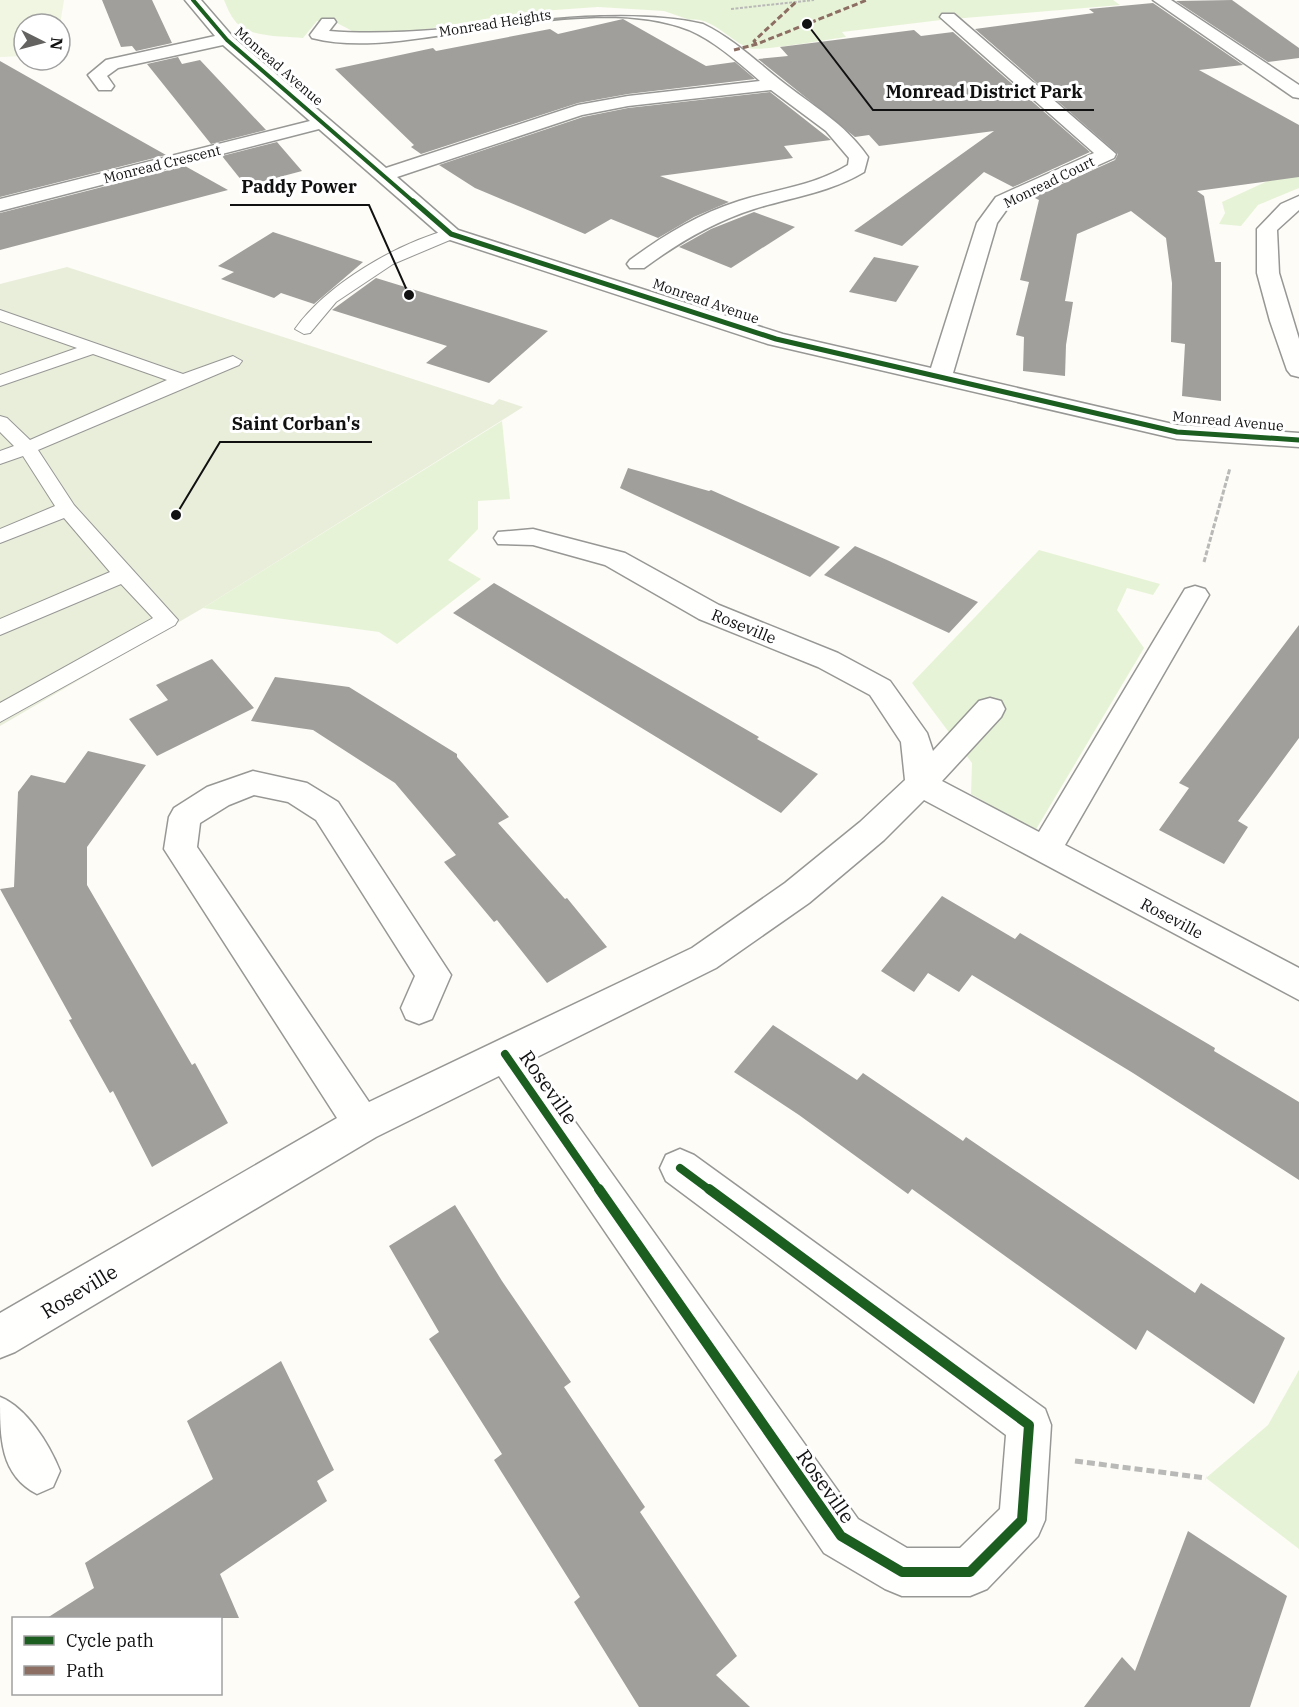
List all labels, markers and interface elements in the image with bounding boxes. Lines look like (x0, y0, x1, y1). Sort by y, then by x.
street label: Monread Heights (438, 5, 553, 41)
north arrow (12, 12, 72, 72)
street label: Monread Avenue (231, 23, 327, 109)
text: N (46, 36, 68, 51)
callout: Monread District Park (873, 74, 1094, 110)
text: Monread District Park (886, 80, 1083, 103)
street label: Monread Crescent (102, 141, 223, 187)
street label: Monread Court (1001, 152, 1098, 212)
callout: Paddy Power (230, 169, 369, 205)
text: Paddy Power (241, 175, 357, 198)
street label: Monread Avenue (650, 274, 762, 328)
callout: Saint Corban's (220, 406, 372, 442)
street label: Monread Avenue (1172, 407, 1284, 435)
text: Saint Corban's (232, 412, 360, 435)
street label: Roseville (709, 604, 779, 648)
street label: Roseville (1137, 893, 1207, 943)
street label: Roseville (514, 1045, 584, 1129)
street label: Roseville (36, 1258, 122, 1324)
street label: Roseville (791, 1444, 861, 1528)
legend (12, 1617, 222, 1695)
text: Cycle path (66, 1629, 154, 1652)
text: Path (66, 1659, 104, 1682)

